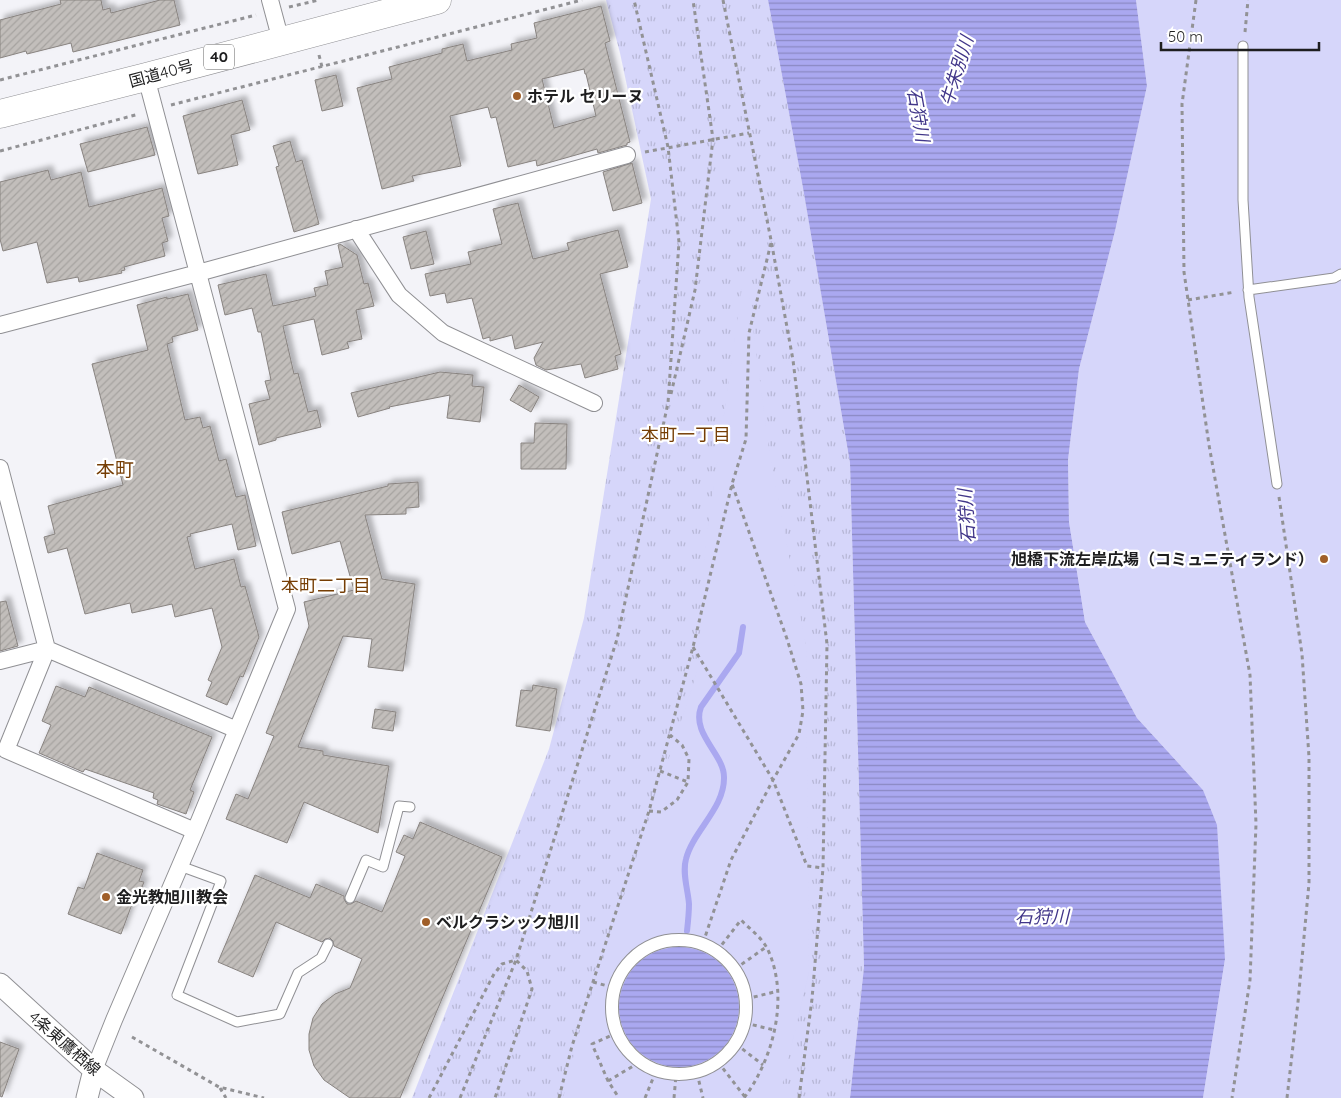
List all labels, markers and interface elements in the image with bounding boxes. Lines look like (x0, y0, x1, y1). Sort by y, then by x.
scale bar (1161, 20, 1318, 52)
text: 50 m (1168, 27, 1203, 46)
water label: 牛朱別川 (935, 31, 979, 109)
road number: 40 (204, 44, 234, 70)
street label: 国道40号 (127, 55, 195, 91)
place label: ホテル セリーヌ (527, 86, 643, 106)
water label: 石狩川 (902, 86, 935, 145)
marker: ホテル セリーヌ (511, 90, 523, 102)
district label: 本町一丁目 (641, 423, 731, 446)
district label: 本町 (96, 457, 134, 481)
water label: 石狩川 (953, 486, 980, 544)
place label: 旭橋下流左岸広場（コミュニティランド） (1011, 549, 1314, 569)
marker: 旭橋下流左岸広場（コミュニティランド） (1318, 553, 1330, 565)
district label: 本町二丁目 (281, 574, 371, 597)
place label: 金光教旭川教会 (116, 887, 228, 907)
marker: 金光教旭川教会 (100, 891, 112, 903)
water label: 石狩川 (1015, 905, 1071, 928)
place label: ベルクラシック旭川 (436, 912, 580, 932)
marker: ベルクラシック旭川 (420, 916, 432, 928)
street label: 4条東鷹栖線 (25, 1006, 105, 1080)

